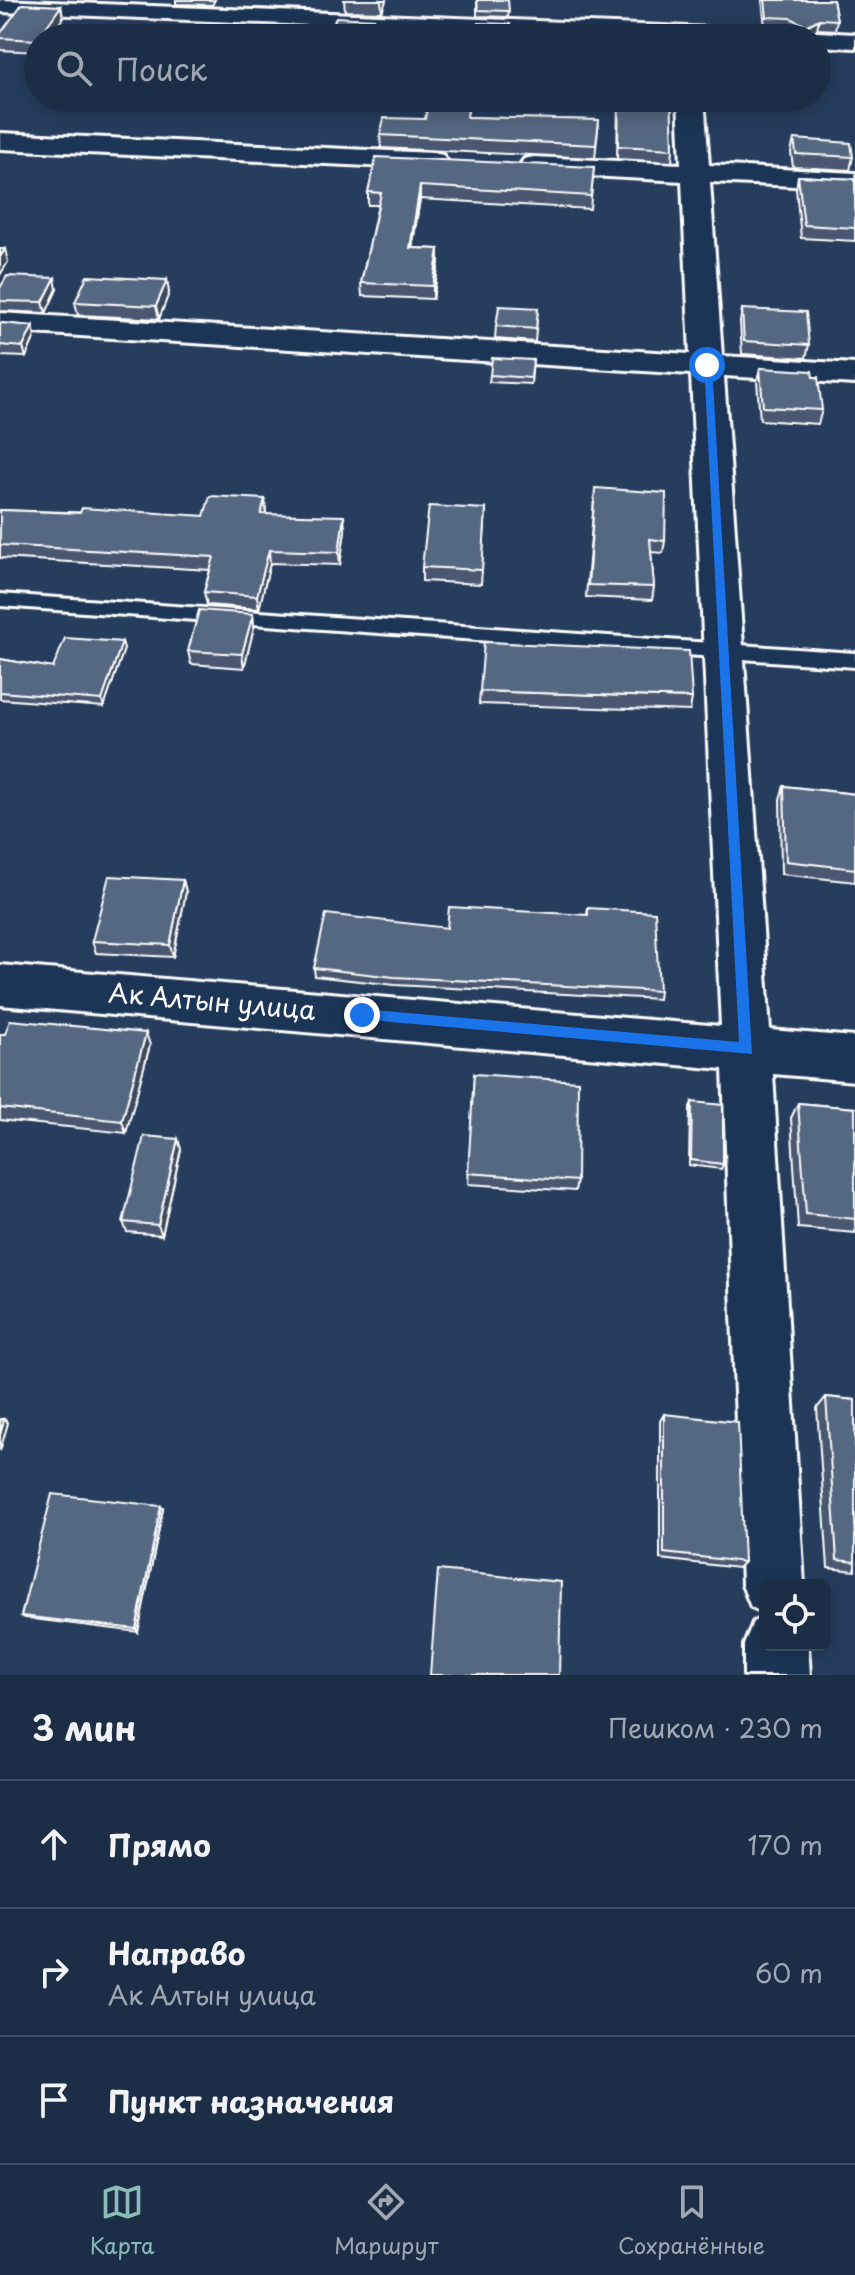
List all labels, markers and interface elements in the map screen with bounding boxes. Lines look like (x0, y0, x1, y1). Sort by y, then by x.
search box (24, 24, 831, 112)
icon: search (52, 46, 96, 90)
text: Поиск (116, 46, 207, 91)
route start (689, 347, 725, 383)
street label: Ак Алтын улица (107, 972, 318, 1029)
route end (344, 997, 380, 1033)
map controls (759, 1579, 831, 1651)
button: locate (759, 1579, 831, 1651)
text: 3 мин (32, 1701, 136, 1753)
text: Пешком · 230 m (608, 1708, 823, 1747)
icon: ahead (32, 1822, 76, 1866)
text: Прямо (108, 1822, 211, 1867)
text: 170 m (748, 1825, 823, 1864)
text: Направо (108, 1930, 246, 1975)
icon: right (32, 1950, 76, 1994)
text: 60 m (755, 1953, 823, 1992)
text: Ак Алтын улица (108, 1975, 316, 2014)
icon: arrive (32, 2078, 76, 2122)
text: Пункт назначения (108, 2078, 394, 2123)
tab: Карта (90, 2180, 154, 2261)
tab: Маршрут (334, 2180, 438, 2261)
tab: Сохранённые (618, 2180, 765, 2261)

